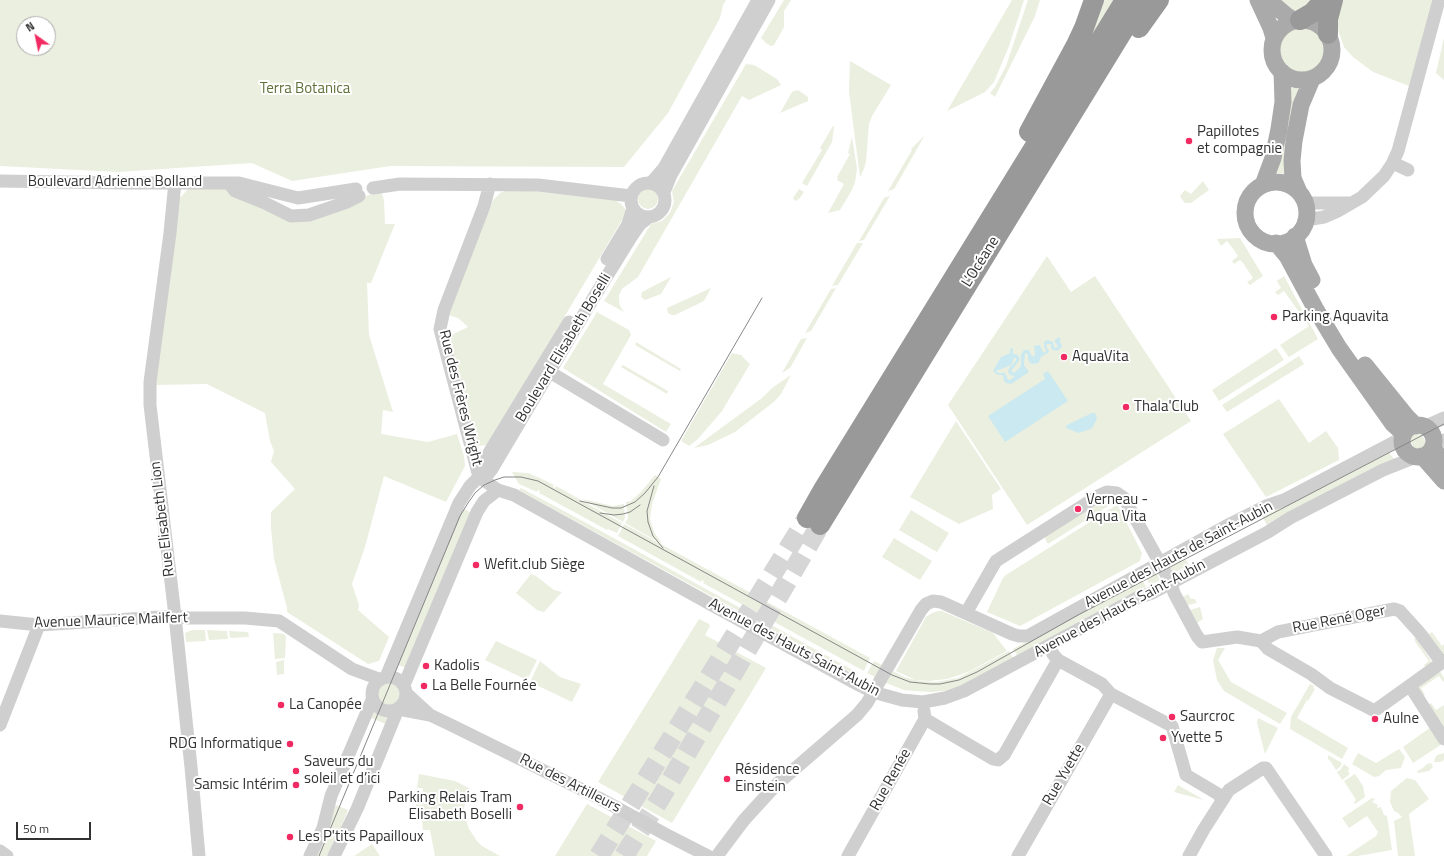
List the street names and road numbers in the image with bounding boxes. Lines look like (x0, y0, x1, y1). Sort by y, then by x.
street label: Boulevard Adrienne Bolland (28, 173, 202, 191)
street label: L’Océane (959, 233, 1003, 291)
street label: Boulevard Elisabeth Boselli (512, 270, 616, 426)
street label: Rue des Frères Wright (434, 328, 486, 468)
street label: Rue Elisabeth Lion (147, 460, 179, 578)
street label: Avenue des Hauts de Saint-Aubin (1082, 498, 1276, 612)
street label: Avenue des Hauts Saint-Aubin (1031, 556, 1209, 662)
street label: Avenue des Hauts Saint-Aubin (705, 595, 883, 701)
street label: Rue René Oger (1291, 602, 1387, 638)
street label: Avenue Maurice Mailfert (34, 609, 188, 633)
street label: Rue Yvette (1039, 741, 1089, 809)
street label: Rue Renée (867, 746, 915, 814)
street label: Rue des Artilleurs (516, 751, 624, 817)

